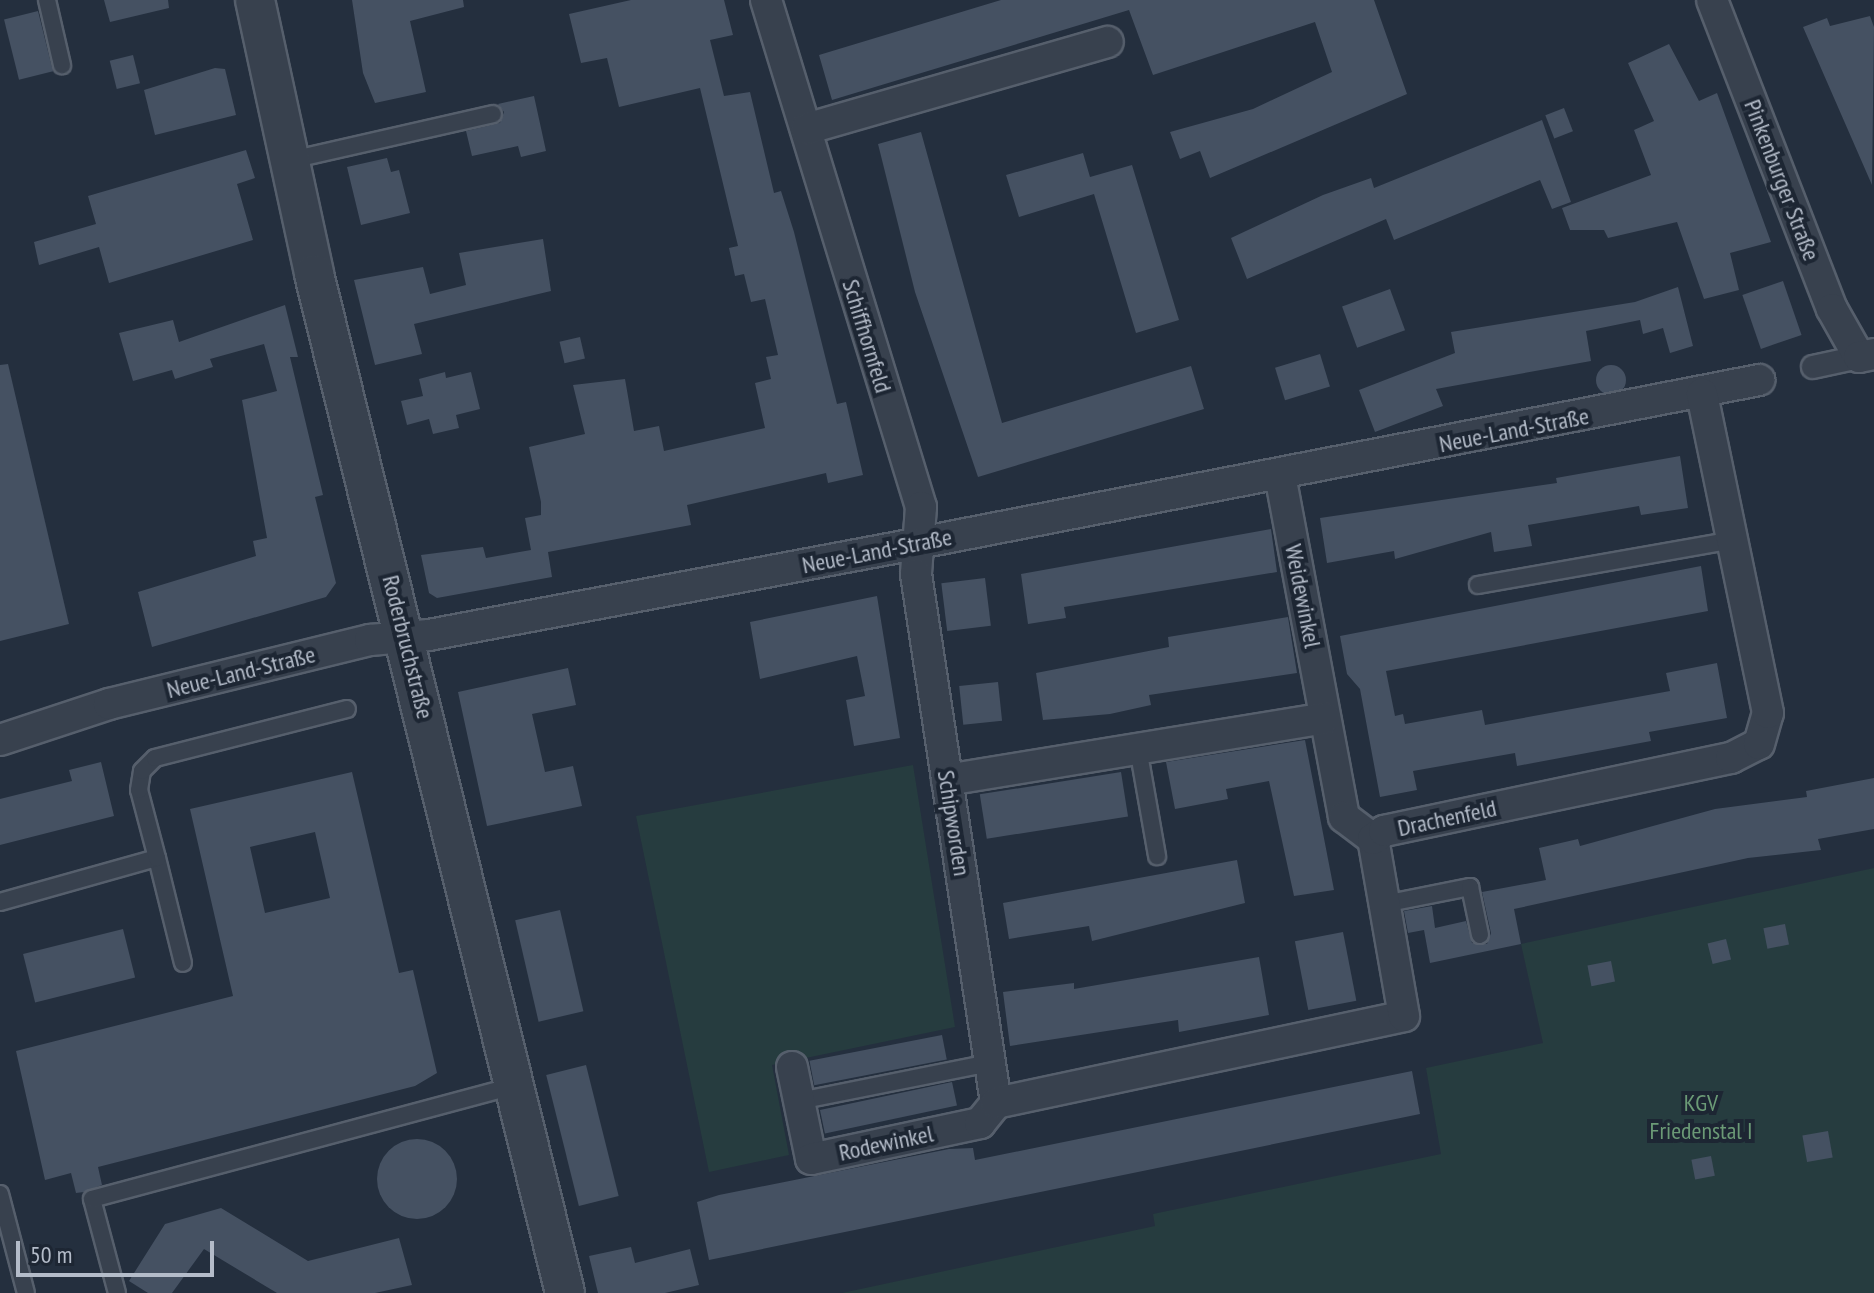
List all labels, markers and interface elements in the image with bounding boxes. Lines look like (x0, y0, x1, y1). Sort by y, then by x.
street label: Pinkenburger Straße (1738, 95, 1826, 265)
street label: Schiffhornfeld (836, 276, 898, 396)
street label: Neue-Land-Straße (1437, 401, 1591, 459)
street label: Neue-Land-Straße (800, 522, 954, 580)
street label: Weidewinkel (1279, 542, 1327, 650)
street label: Roderbruchstraße (376, 572, 440, 722)
street label: Neue-Land-Straße (164, 640, 318, 704)
street label: Schipworden (931, 768, 977, 878)
street label: Drachenfeld (1395, 793, 1499, 843)
park label: KGV Friedenstal I (1649, 1089, 1753, 1145)
street label: Rodewinkel (836, 1119, 936, 1167)
scale bar (20, 1225, 218, 1275)
text: 50 m (30, 1239, 72, 1270)

